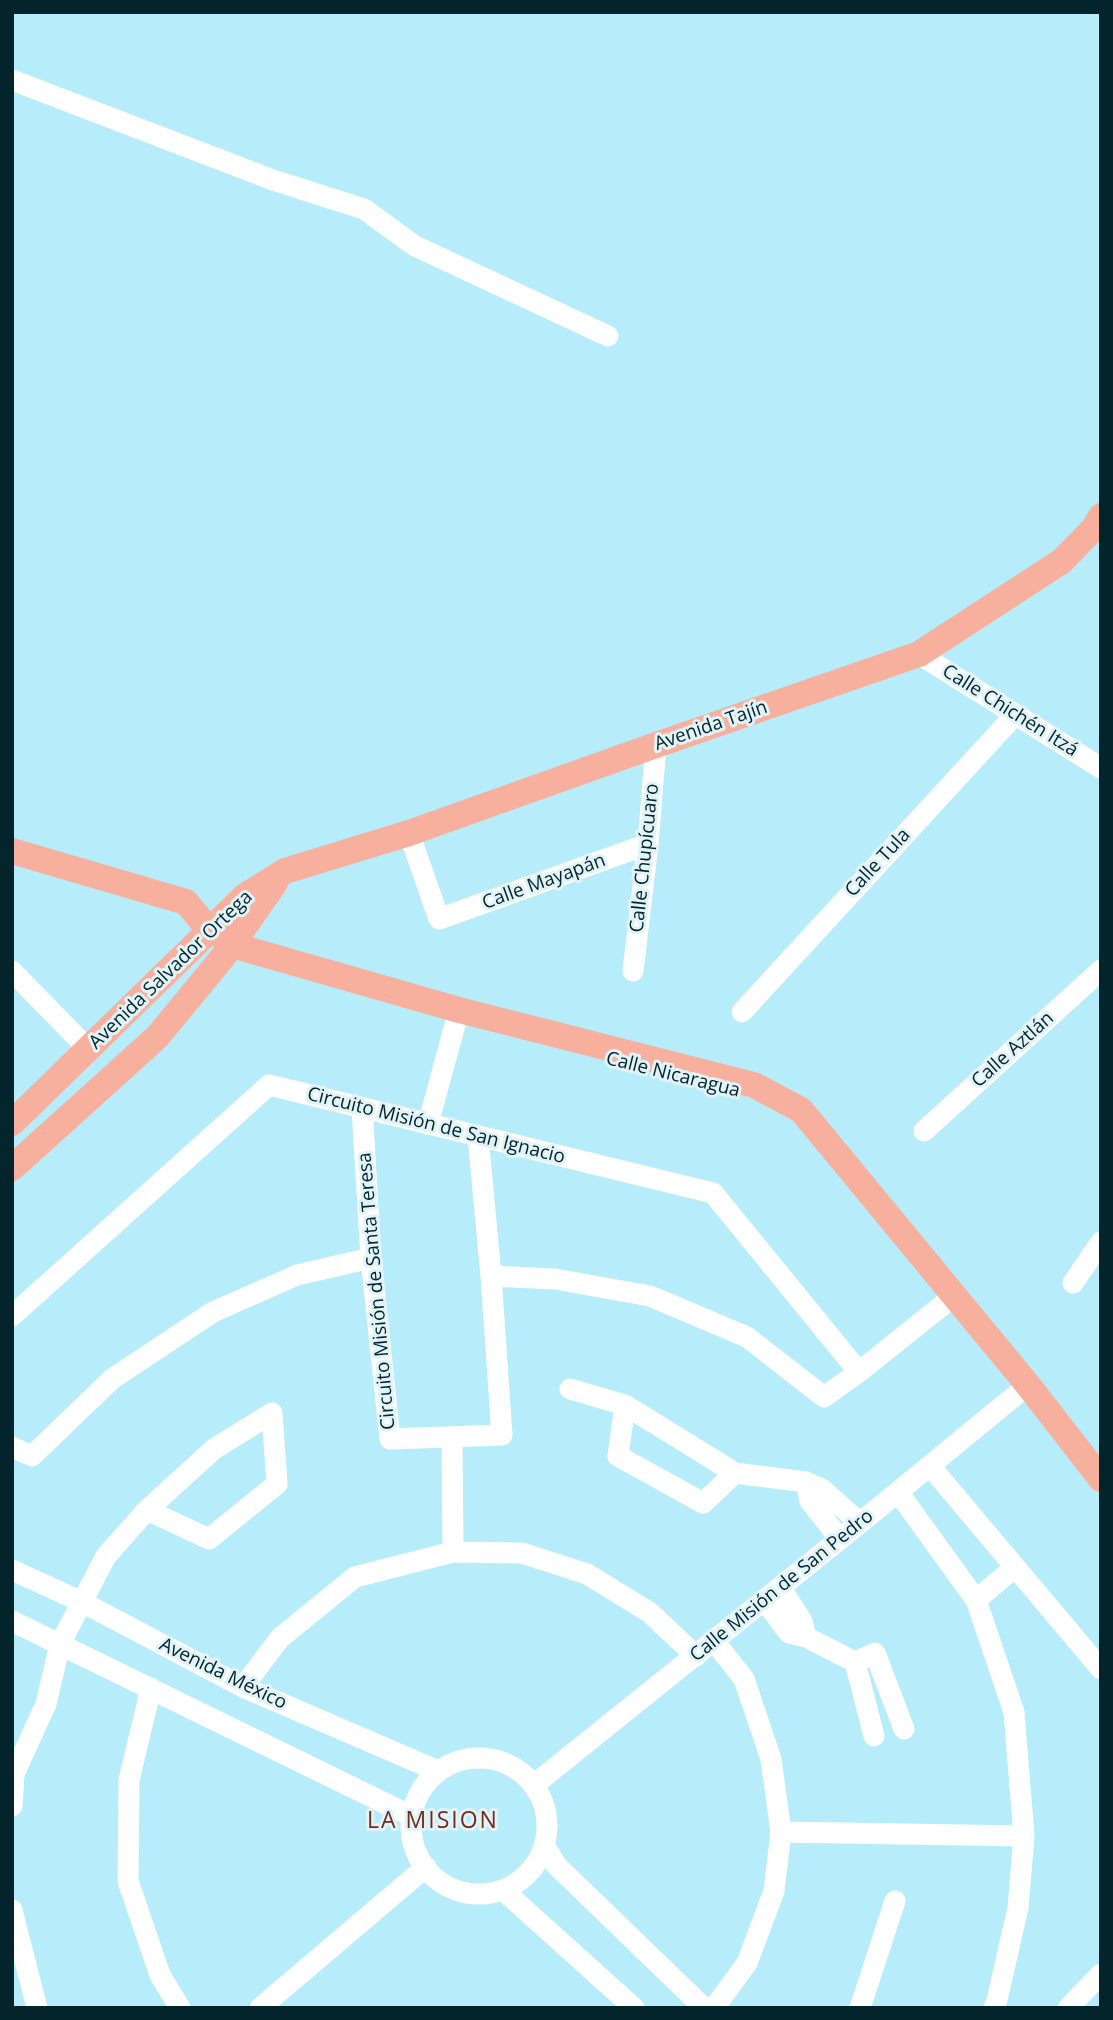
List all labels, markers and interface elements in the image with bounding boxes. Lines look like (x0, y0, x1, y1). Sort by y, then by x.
street label: Calle Chichén Itzá (938, 660, 1082, 762)
street label: Avenida Tajín (651, 696, 771, 756)
street label: Calle Chupícuaro (626, 782, 664, 934)
street label: Calle Tula (841, 824, 915, 902)
street label: Calle Mayapán (479, 849, 609, 915)
street label: Avenida Salvador Ortega (85, 886, 257, 1054)
street label: Calle Aztlán (967, 1007, 1059, 1093)
street label: Calle Nicaragua (604, 1047, 742, 1103)
street label: Circuito Misión de San Ignacio (305, 1083, 567, 1169)
street label: Circuito Misión de Santa Teresa (354, 1151, 400, 1431)
street label: Calle Misión de San Pedro (686, 1505, 878, 1667)
street label: Avenida México (156, 1633, 290, 1715)
district label: LA MISION (368, 1807, 498, 1835)

